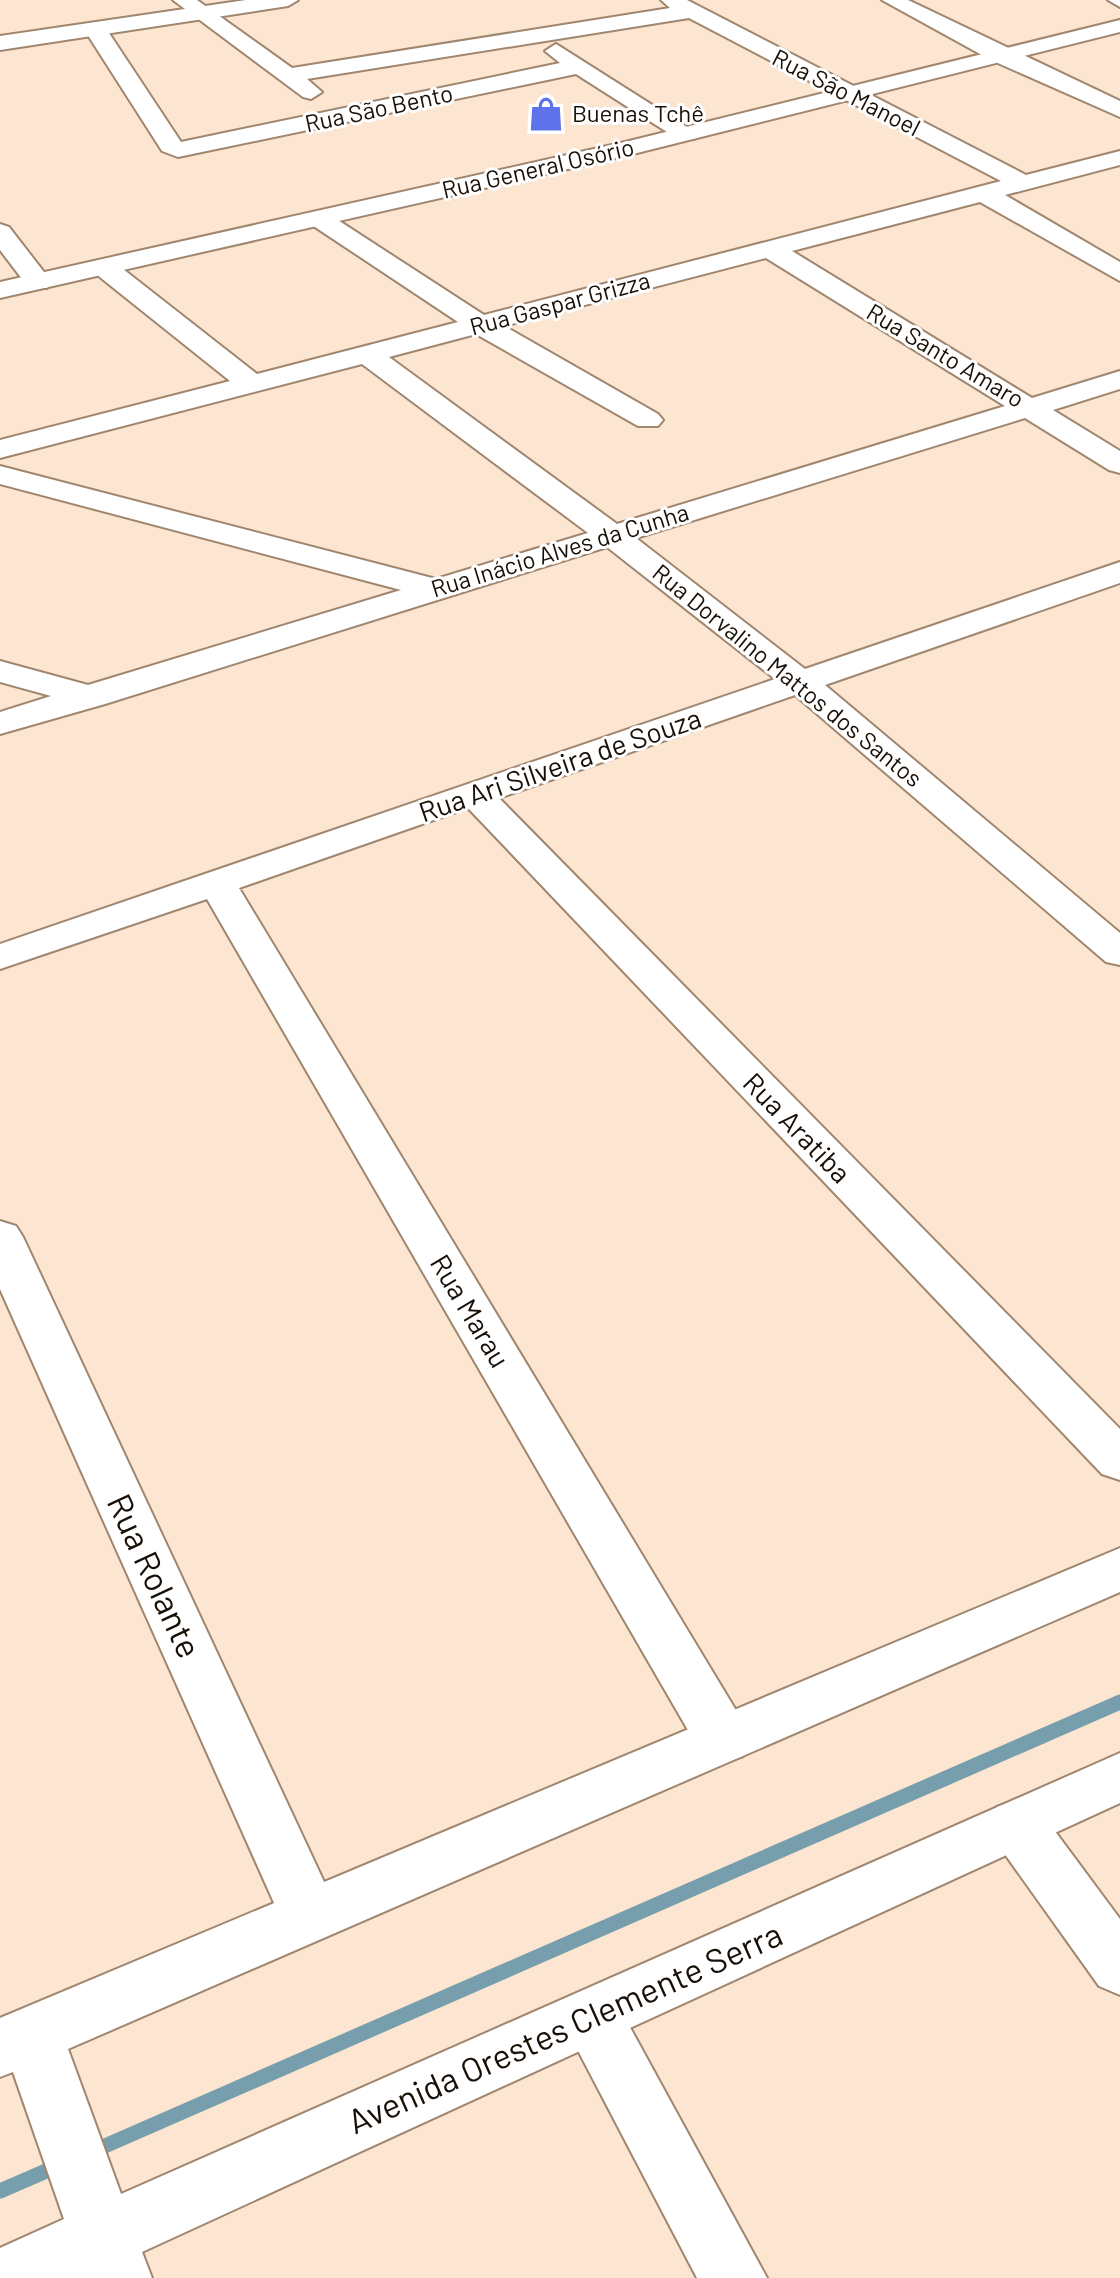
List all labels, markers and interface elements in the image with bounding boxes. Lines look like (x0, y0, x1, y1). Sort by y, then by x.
street label: Rua São Manoel (768, 42, 925, 141)
street label: Rua São Bento (302, 78, 455, 137)
shop icon: Buenas Tchê (527, 95, 565, 133)
place label: Buenas Tchê (572, 98, 704, 127)
street label: Rua General Osório (439, 131, 637, 204)
street label: Rua Gaspar Grizza (466, 265, 653, 341)
street label: Rua Santo Amaro (862, 296, 1030, 413)
street label: Rua Inácio Alves da Cunha (427, 497, 692, 603)
street label: Rua Dorvalino Mattos dos Santos (647, 557, 928, 793)
street label: Rua Ari Silveira de Souza (414, 700, 705, 828)
street label: Rua Aratiba (737, 1065, 859, 1190)
street label: Rua Marau (424, 1248, 518, 1373)
street label: Rua Rolante (100, 1487, 211, 1664)
street label: Avenida Orestes Clemente Serra (341, 1912, 788, 2141)

